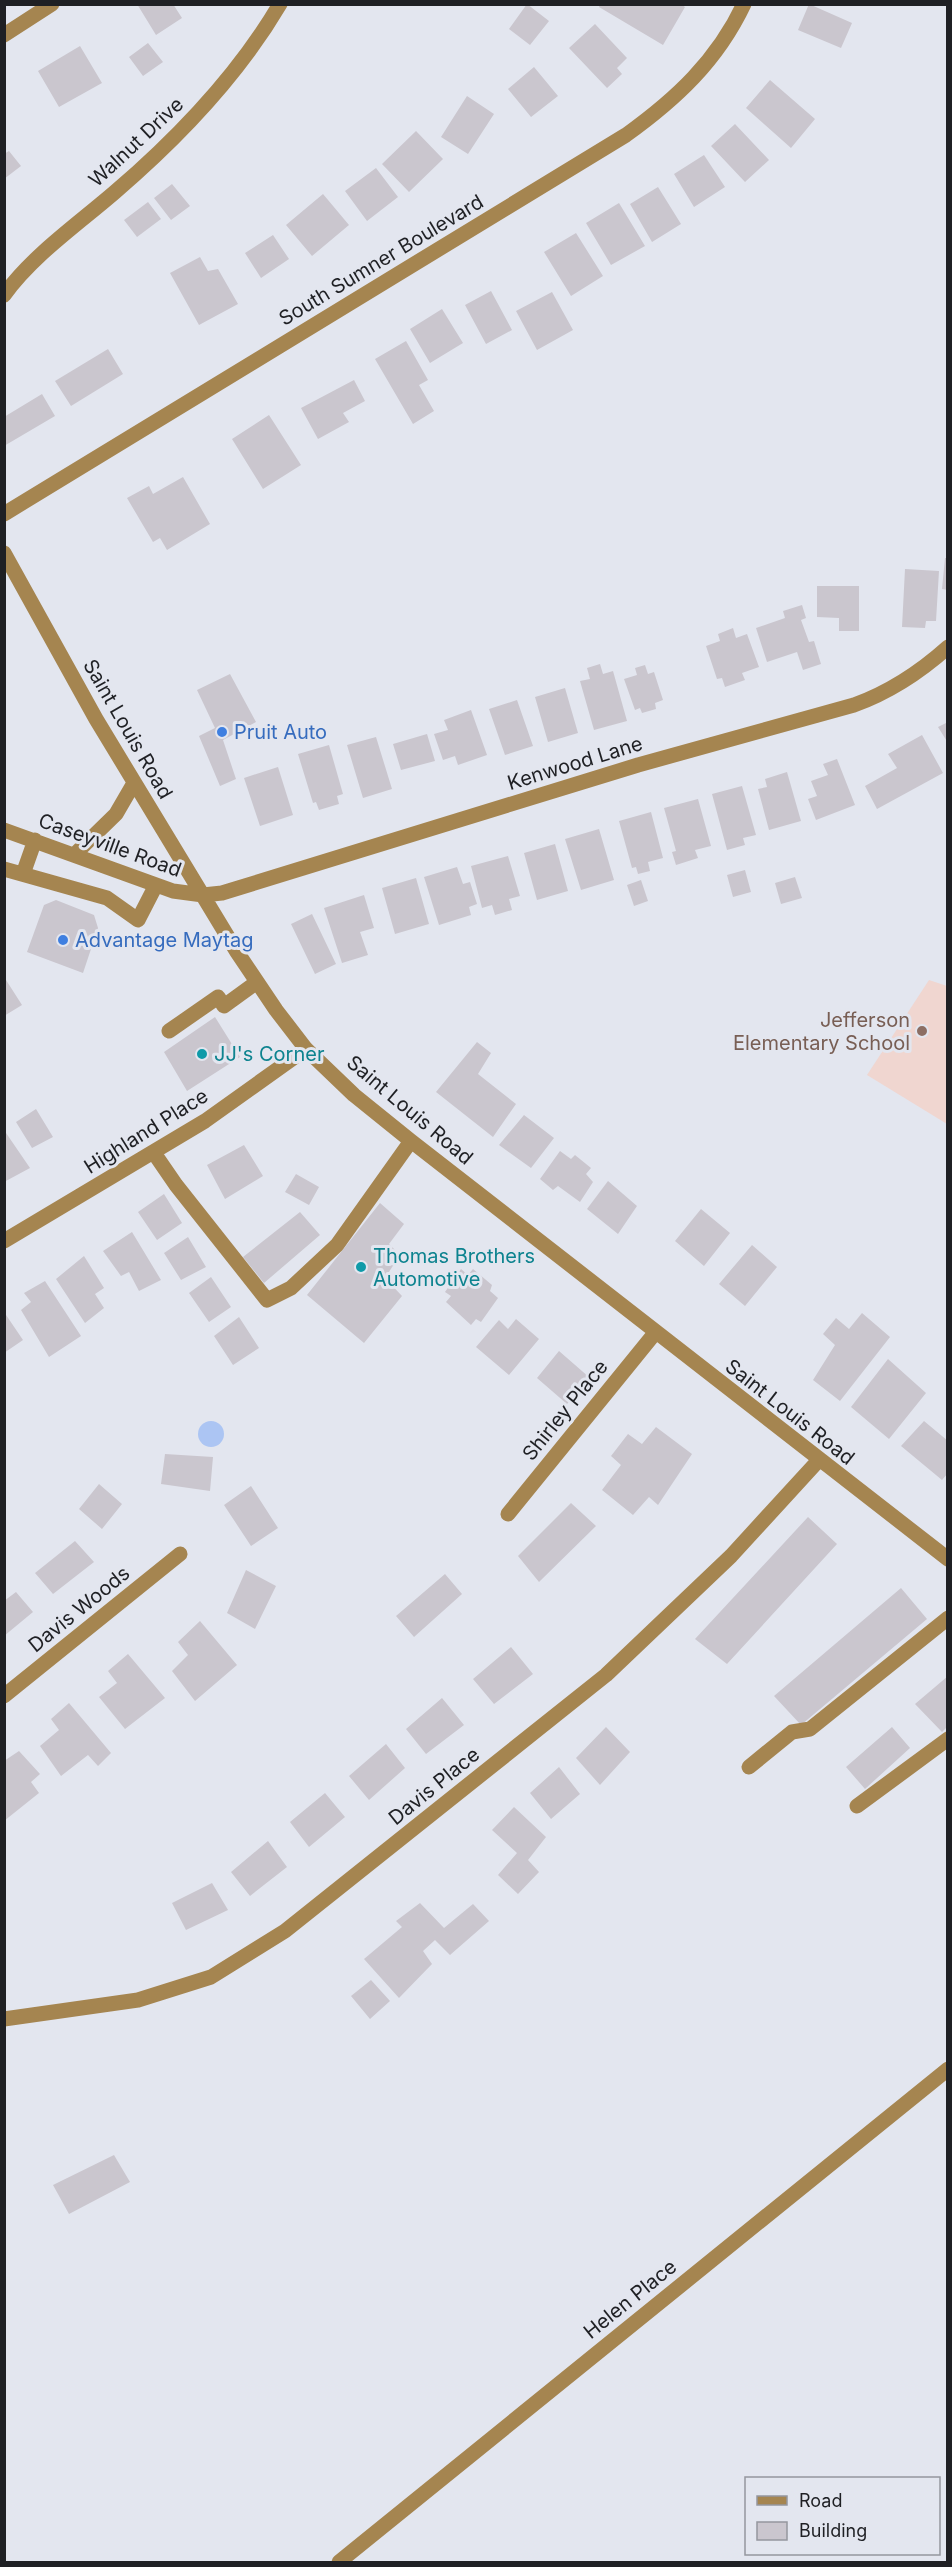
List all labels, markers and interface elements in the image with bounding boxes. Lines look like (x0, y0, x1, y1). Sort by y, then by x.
street label: Walnut Drive (84, 92, 188, 192)
street label: South Sumner Boulevard (274, 189, 488, 331)
street label: Saint Louis Road (78, 655, 178, 803)
place label: Pruit Auto (234, 720, 327, 744)
marker: Pruit Auto (215, 725, 229, 739)
street label: Kenwood Lane (505, 731, 645, 795)
street label: Caseyville Road (35, 808, 185, 882)
place label: Advantage Maytag (75, 928, 253, 952)
marker: Advantage Maytag (56, 933, 70, 947)
place label: Jefferson Elementary School (733, 1008, 910, 1055)
marker: Jefferson Elementary School (915, 1024, 929, 1038)
place label: JJ's Corner (214, 1042, 325, 1066)
marker: JJ's Corner (195, 1047, 209, 1061)
street label: Saint Louis Road (342, 1050, 478, 1170)
street label: Highland Place (80, 1083, 212, 1179)
place label: Thomas Brothers Automotive (373, 1244, 535, 1291)
marker: Thomas Brothers Automotive (354, 1260, 368, 1274)
street label: Saint Louis Road (721, 1354, 859, 1470)
street label: Shirley Place (517, 1355, 613, 1465)
street label: Davis Woods (24, 1561, 134, 1657)
street label: Davis Place (384, 1742, 484, 1830)
street label: Helen Place (579, 2254, 681, 2344)
legend (745, 2477, 940, 2555)
text: Road (799, 2490, 842, 2511)
text: Building (799, 2520, 867, 2541)

